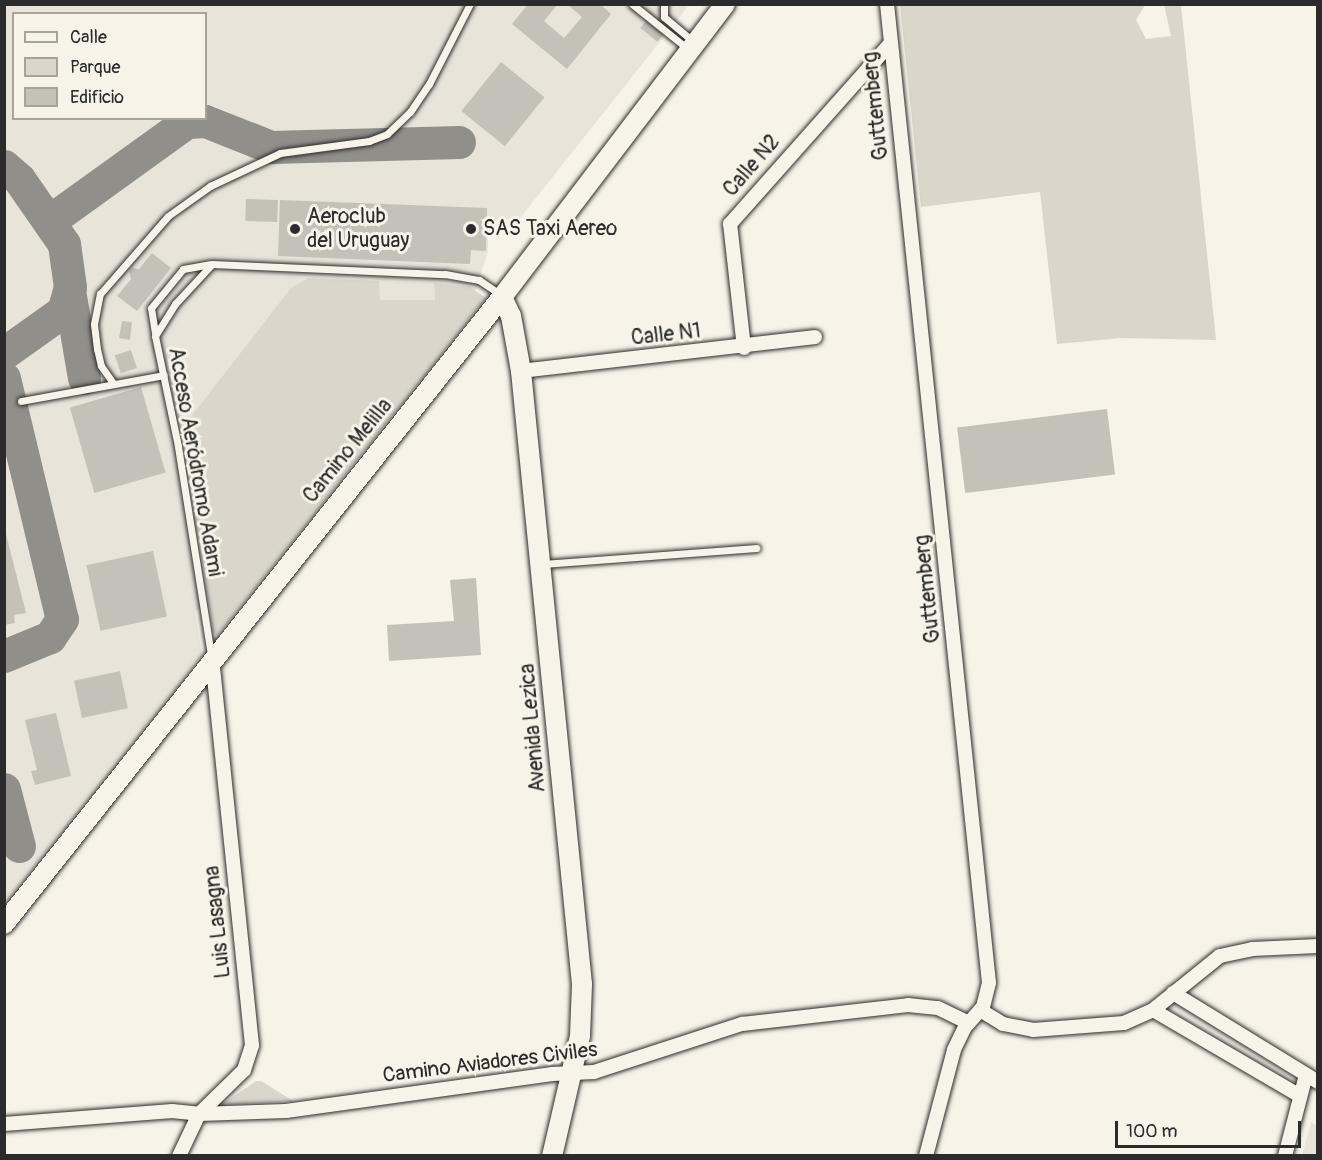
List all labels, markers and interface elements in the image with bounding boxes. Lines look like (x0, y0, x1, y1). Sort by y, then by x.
legend (12, 12, 207, 120)
text: Calle (70, 26, 107, 49)
street label: Guttemberg (858, 51, 894, 161)
text: Parque (70, 56, 120, 79)
text: Edificio (70, 86, 124, 109)
street label: Calle N2 (718, 130, 786, 202)
place label: Aeroclub del Uruguay (307, 204, 409, 254)
place label: SAS Taxi Aereo (483, 216, 617, 242)
marker: Aeroclub del Uruguay (288, 222, 302, 236)
marker: SAS Taxi Aereo (464, 222, 478, 236)
street label: Calle N1 (630, 319, 702, 351)
street label: Acceso Aeródromo Adami (162, 346, 228, 578)
street label: Camino Melilla (298, 394, 398, 508)
street label: Guttemberg (910, 534, 946, 644)
street label: Avenida Lezica (515, 662, 551, 794)
street label: Luis Lasagna (200, 864, 236, 980)
street label: Camino Aviadores Civiles (381, 1037, 599, 1089)
scale bar (1118, 1109, 1304, 1147)
text: 100 m (1126, 1120, 1178, 1143)

